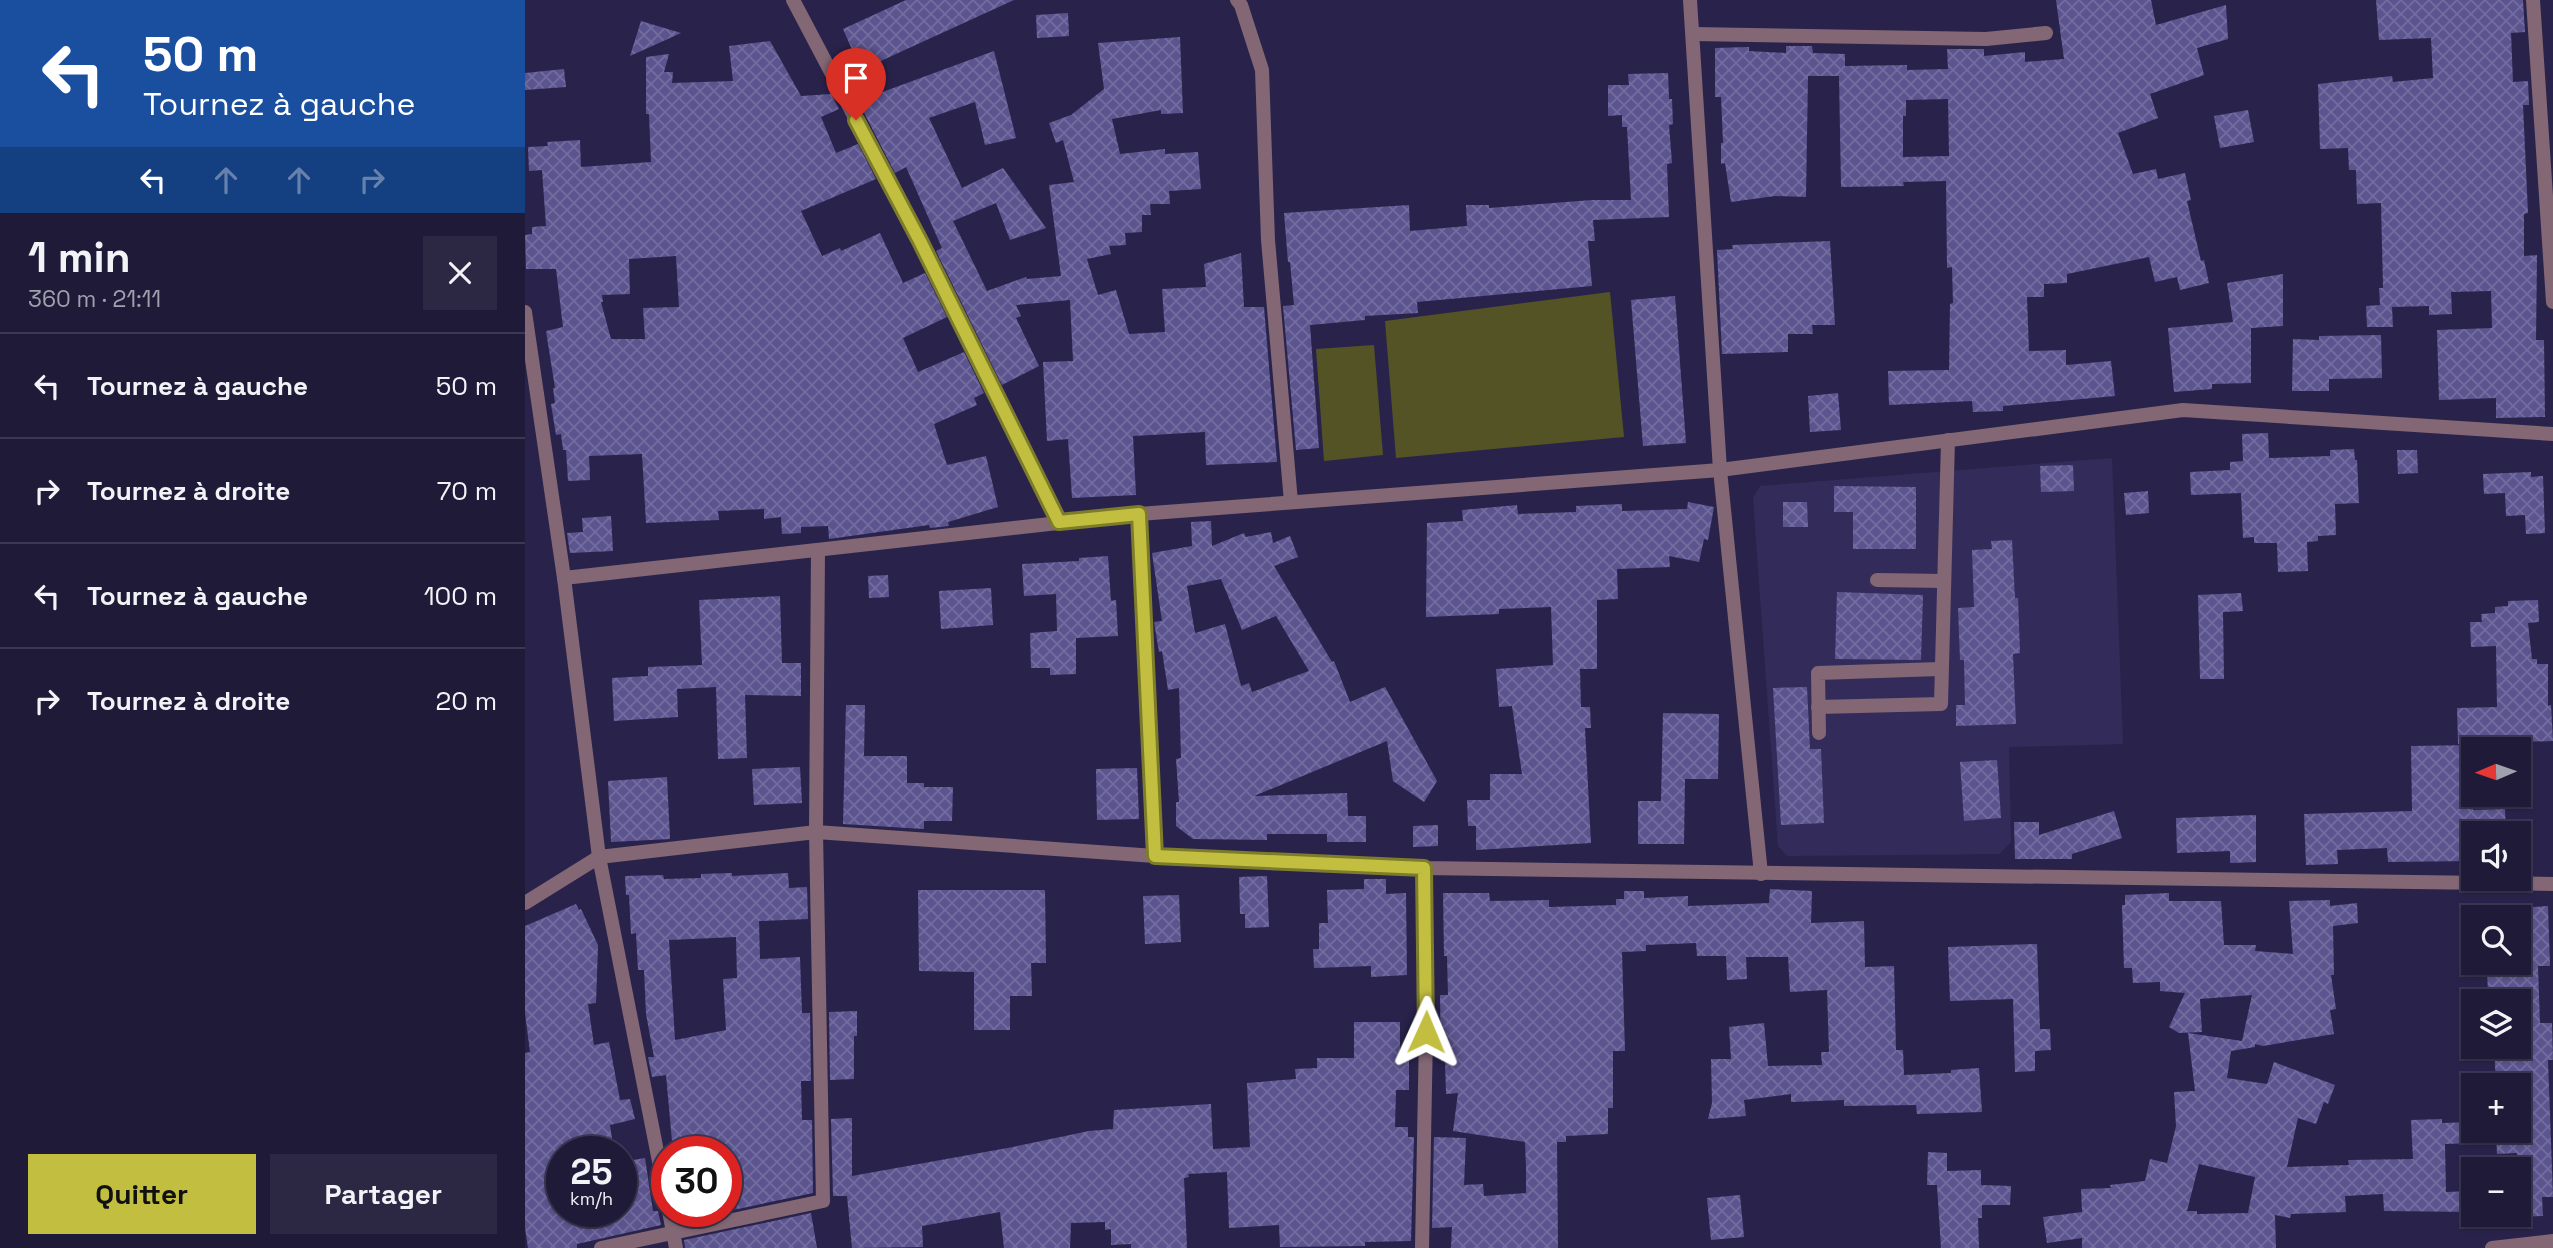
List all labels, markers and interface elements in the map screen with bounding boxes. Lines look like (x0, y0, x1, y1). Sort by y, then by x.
text: 50 m (143, 23, 258, 85)
icon: left (28, 28, 119, 119)
pin (826, 48, 886, 120)
icon: arrive (837, 59, 875, 97)
text: Tournez à gauche (143, 84, 415, 124)
icon: left (134, 161, 172, 199)
icon: ahead (207, 161, 245, 199)
icon: ahead (280, 161, 318, 199)
icon: right (353, 161, 391, 199)
text: 1 min (28, 231, 131, 284)
button: close (423, 236, 497, 310)
text: 360 m · 21:11 (28, 284, 161, 314)
icon: left (28, 367, 66, 405)
text: Tournez à gauche (87, 369, 308, 403)
text: 50 m (436, 369, 497, 403)
icon: right (28, 472, 66, 510)
text: Tournez à droite (87, 474, 290, 508)
text: 70 m (437, 474, 497, 508)
icon: left (28, 577, 66, 615)
text: Tournez à gauche (87, 579, 308, 613)
text: 100 m (424, 579, 497, 613)
icon: right (28, 682, 66, 720)
text: Tournez à droite (87, 684, 290, 718)
text: 20 m (436, 684, 497, 718)
north arrow (2461, 737, 2531, 807)
map controls (2461, 737, 2531, 1227)
button: sound (2461, 821, 2531, 891)
button: search (2461, 905, 2531, 975)
button: layers (2461, 989, 2531, 1059)
position arrow (1389, 995, 1463, 1069)
button: + (2461, 1073, 2531, 1143)
speed limit sign: 30 (651, 1136, 742, 1227)
text: 25 (571, 1150, 612, 1194)
button: Quitter (28, 1154, 256, 1234)
button: Partager (270, 1154, 497, 1234)
button: − (2461, 1157, 2531, 1227)
text: km/h (570, 1187, 613, 1210)

